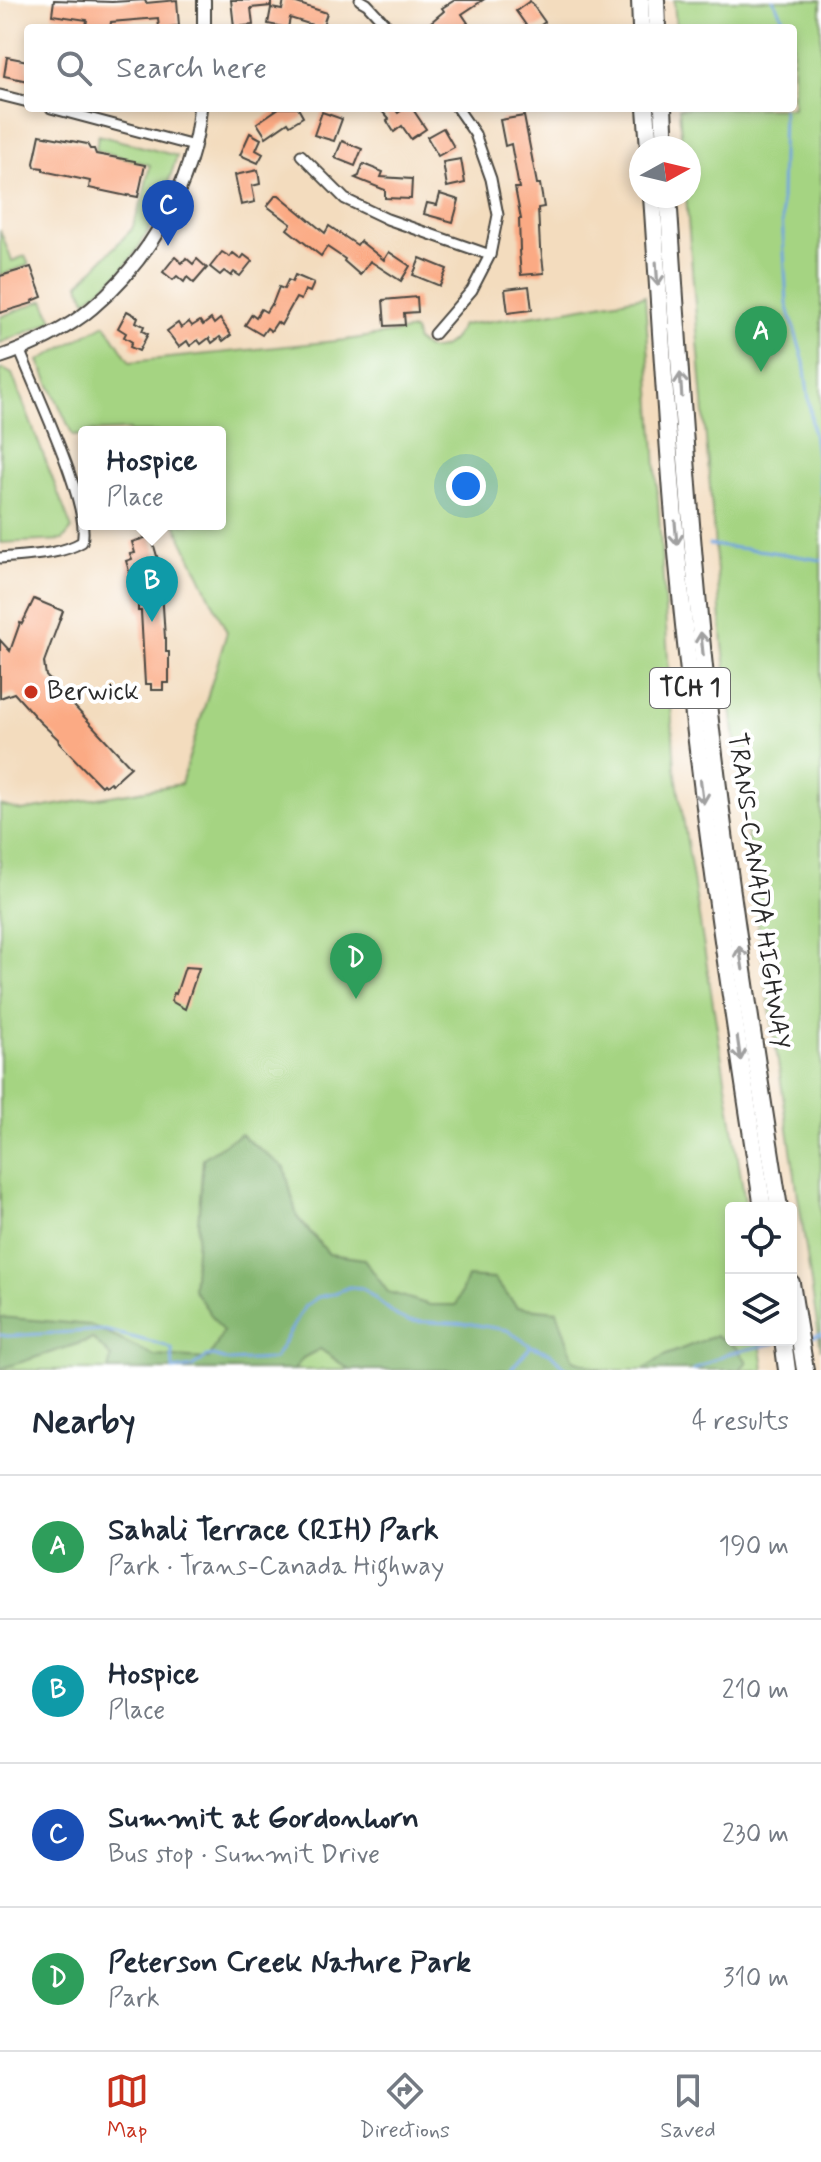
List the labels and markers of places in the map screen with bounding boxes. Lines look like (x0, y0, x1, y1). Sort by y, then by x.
pin: C (142, 180, 194, 246)
pin: A (735, 306, 787, 372)
pin: B (126, 556, 178, 622)
place label: Berwick (47, 675, 139, 709)
marker: Berwick (22, 683, 40, 701)
pin: D (330, 933, 382, 999)

